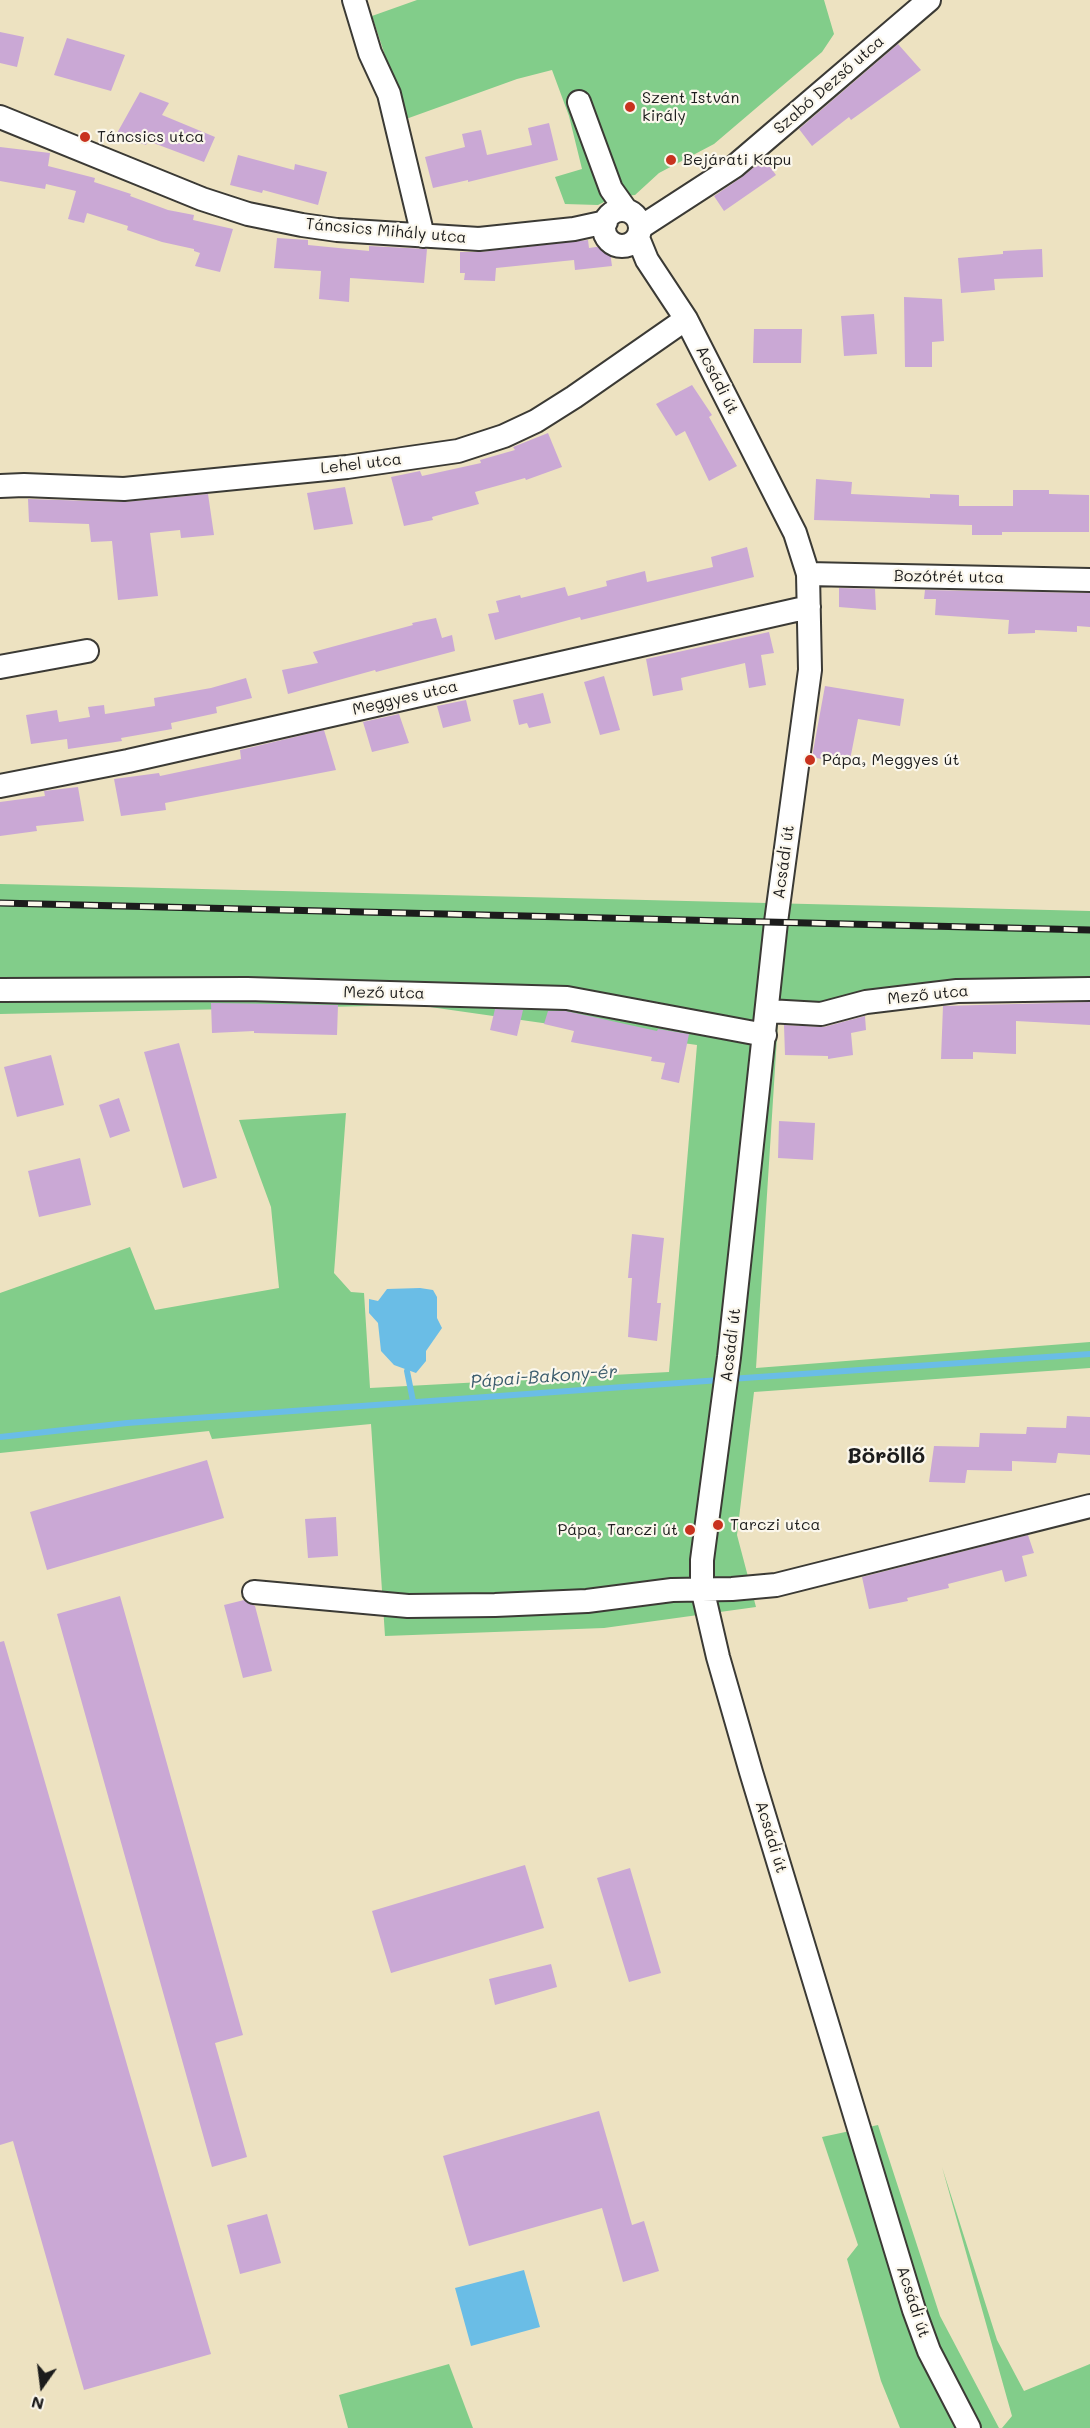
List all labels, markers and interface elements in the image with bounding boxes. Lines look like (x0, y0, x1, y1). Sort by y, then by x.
street label: Szabó Dezső utca (770, 32, 888, 138)
place label: Szent István király (642, 88, 739, 126)
marker: Szent István király (623, 100, 637, 114)
place label: Táncsics utca (97, 127, 204, 147)
marker: Táncsics utca (78, 130, 92, 144)
place label: Bejárati Kapu (683, 150, 792, 170)
marker: Bejárati Kapu (664, 153, 678, 167)
street label: Táncsics Mihály utca (305, 214, 467, 248)
street label: Acsádi út (692, 343, 742, 417)
street label: Lehel utca (319, 450, 403, 478)
street label: Bozótrét utca (894, 566, 1004, 588)
street label: Meggyes utca (350, 677, 460, 719)
place label: Pápa, Meggyes út (822, 750, 960, 770)
marker: Pápa, Meggyes út (803, 753, 817, 767)
street label: Acsádi út (769, 824, 799, 900)
street label: Mező utca (887, 981, 969, 1009)
street label: Mező utca (343, 983, 425, 1003)
street label: Acsádi út (717, 1307, 745, 1383)
water label: Pápai-Bakony-ér (470, 1361, 618, 1393)
district label: Böröllő (847, 1443, 925, 1469)
place label: Tarczi utca (730, 1515, 820, 1535)
marker: Tarczi utca (711, 1518, 725, 1532)
place label: Pápa, Tarczi út (557, 1520, 678, 1540)
marker: Pápa, Tarczi út (683, 1523, 697, 1537)
street label: Acsádi út (751, 1799, 791, 1875)
street label: Acsádi út (892, 2264, 934, 2340)
north arrow (12, 2356, 72, 2416)
text: N (29, 2392, 46, 2416)

